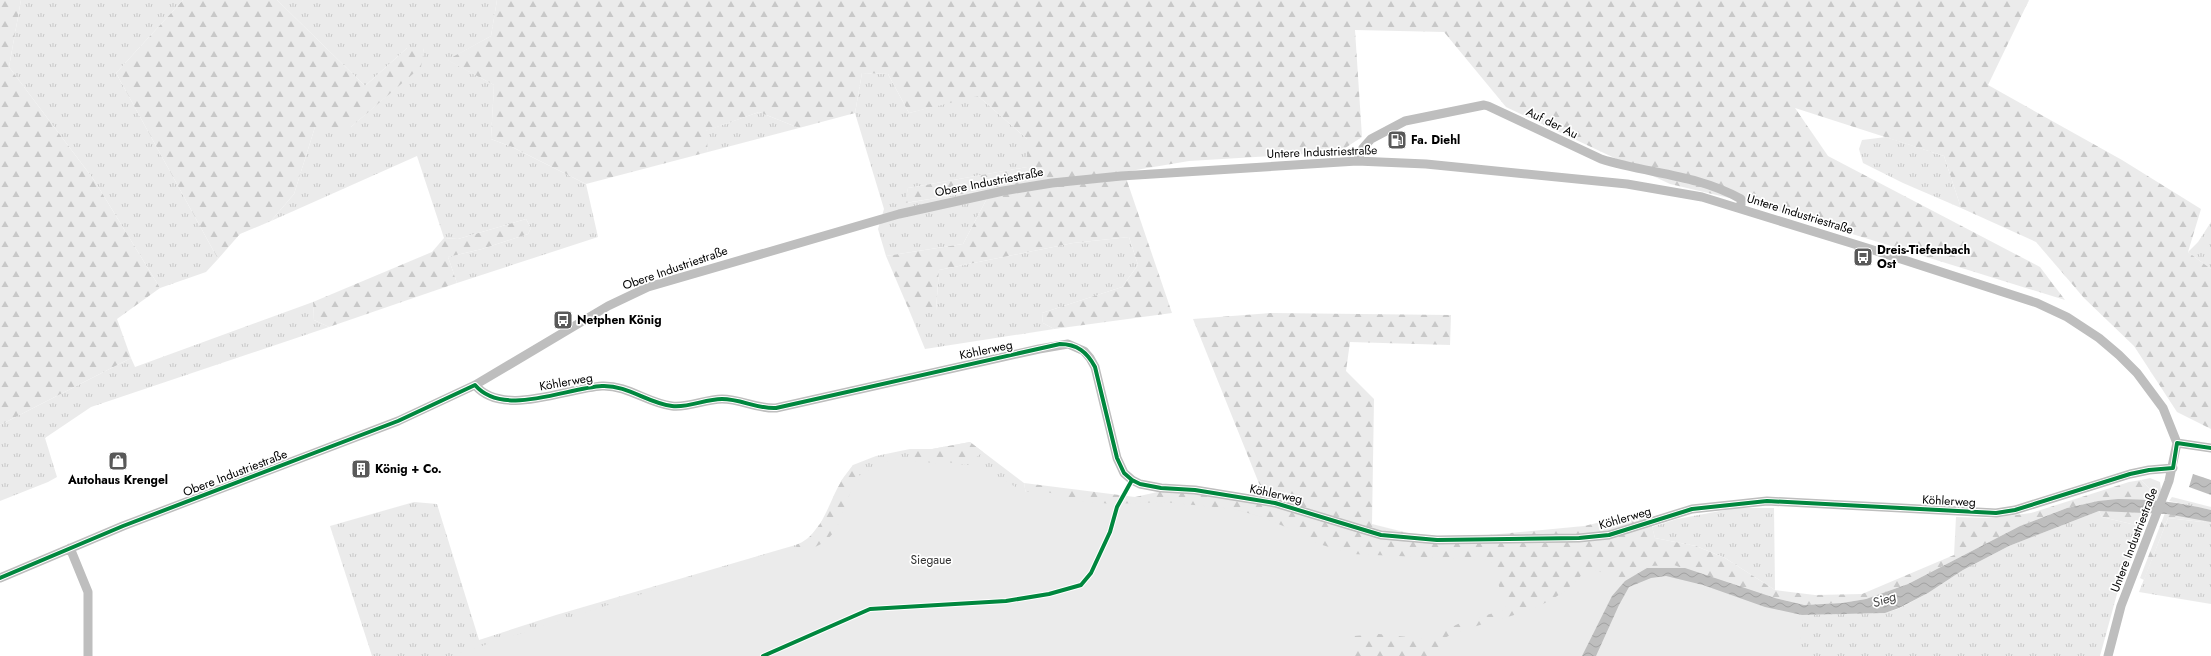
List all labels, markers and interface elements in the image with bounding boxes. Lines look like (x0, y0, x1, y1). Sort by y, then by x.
street label: Auf der Au (1523, 103, 1581, 143)
fuel station icon: Fa. Diehl (1386, 129, 1408, 151)
place label: Fa. Diehl (1411, 131, 1460, 149)
street label: Untere Industriestraße (1266, 141, 1378, 163)
street label: Obere Industriestraße (933, 163, 1045, 201)
street label: Untere Industriestraße (1744, 189, 1856, 239)
place label: Dreis-Tiefenbach Ost (1877, 241, 1970, 273)
street label: Obere Industriestraße (620, 242, 730, 294)
bus stop icon: Dreis-Tiefenbach Ost (1852, 246, 1874, 268)
bus stop icon: Netphen König (552, 309, 574, 331)
place label: Netphen König (577, 311, 661, 329)
street label: Köhlerweg (958, 336, 1014, 364)
street label: Köhlerweg (538, 368, 594, 396)
street label: Obere Industriestraße (180, 445, 290, 501)
shop icon: Autohaus Krengel (107, 450, 129, 472)
building icon: König + Co. (350, 458, 372, 480)
place label: König + Co. (375, 460, 442, 478)
place label: Autohaus Krengel (67, 471, 168, 489)
street label: Köhlerweg (1248, 480, 1304, 508)
street label: Untere Industriestraße (2106, 485, 2162, 595)
street label: Köhlerweg (1922, 491, 1976, 511)
street label: Köhlerweg (1597, 502, 1653, 534)
park label: Siegaue (911, 551, 951, 569)
water label: Sieg (1870, 587, 1899, 612)

